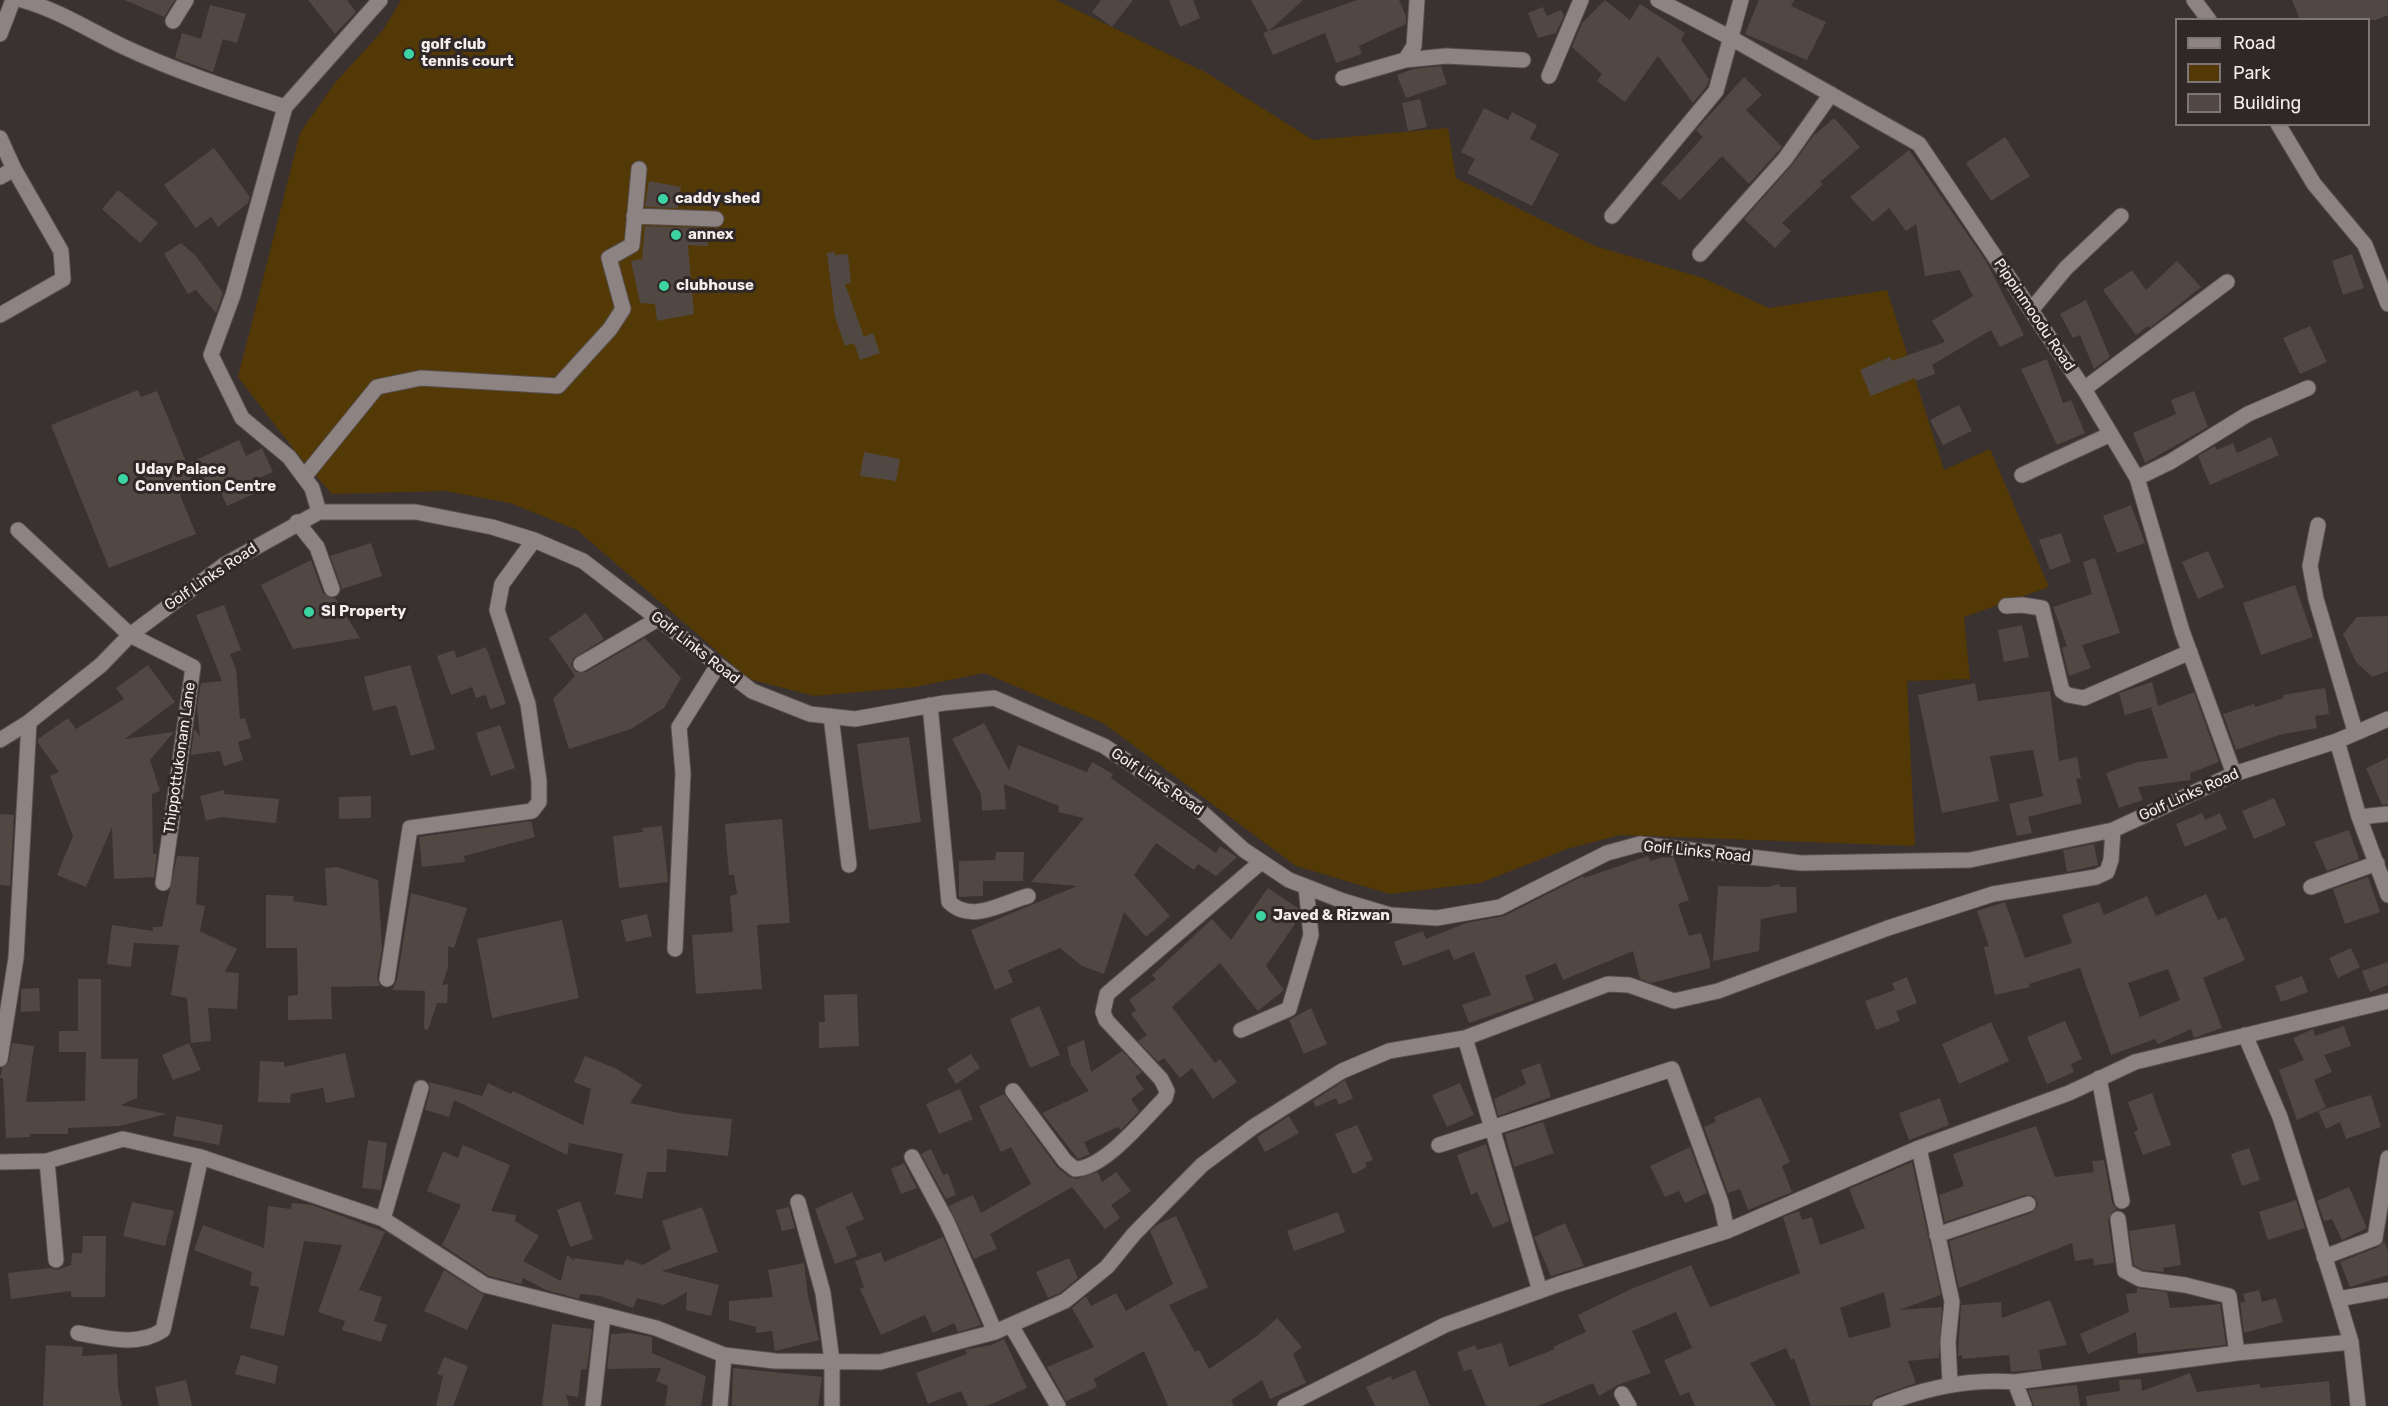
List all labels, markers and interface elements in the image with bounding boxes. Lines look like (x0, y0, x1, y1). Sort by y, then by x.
legend (2175, 18, 2370, 126)
text: Road (2233, 32, 2276, 54)
place label: golf club tennis court (421, 36, 513, 71)
marker: golf club tennis court (402, 47, 416, 61)
text: Park (2233, 62, 2270, 84)
text: Building (2233, 92, 2301, 114)
place label: caddy shed (675, 190, 760, 208)
marker: caddy shed (656, 192, 670, 206)
place label: annex (688, 226, 734, 244)
marker: annex (669, 228, 683, 242)
street label: Pippinmoodu Road (1990, 255, 2078, 375)
place label: clubhouse (676, 277, 754, 295)
marker: clubhouse (657, 279, 671, 293)
place label: Uday Palace Convention Centre (135, 461, 276, 496)
marker: Uday Palace Convention Centre (116, 472, 130, 486)
street label: Golf Links Road (161, 539, 261, 615)
place label: SI Property (321, 603, 406, 621)
marker: SI Property (302, 605, 316, 619)
street label: Golf Links Road (647, 608, 743, 688)
street label: Thippottukonam Lane (160, 681, 200, 835)
street label: Golf Links Road (1107, 744, 1207, 820)
street label: Golf Links Road (2136, 765, 2242, 825)
street label: Golf Links Road (1643, 837, 1751, 867)
place label: Javed & Rizwan (1273, 907, 1390, 925)
marker: Javed & Rizwan (1254, 909, 1268, 923)

